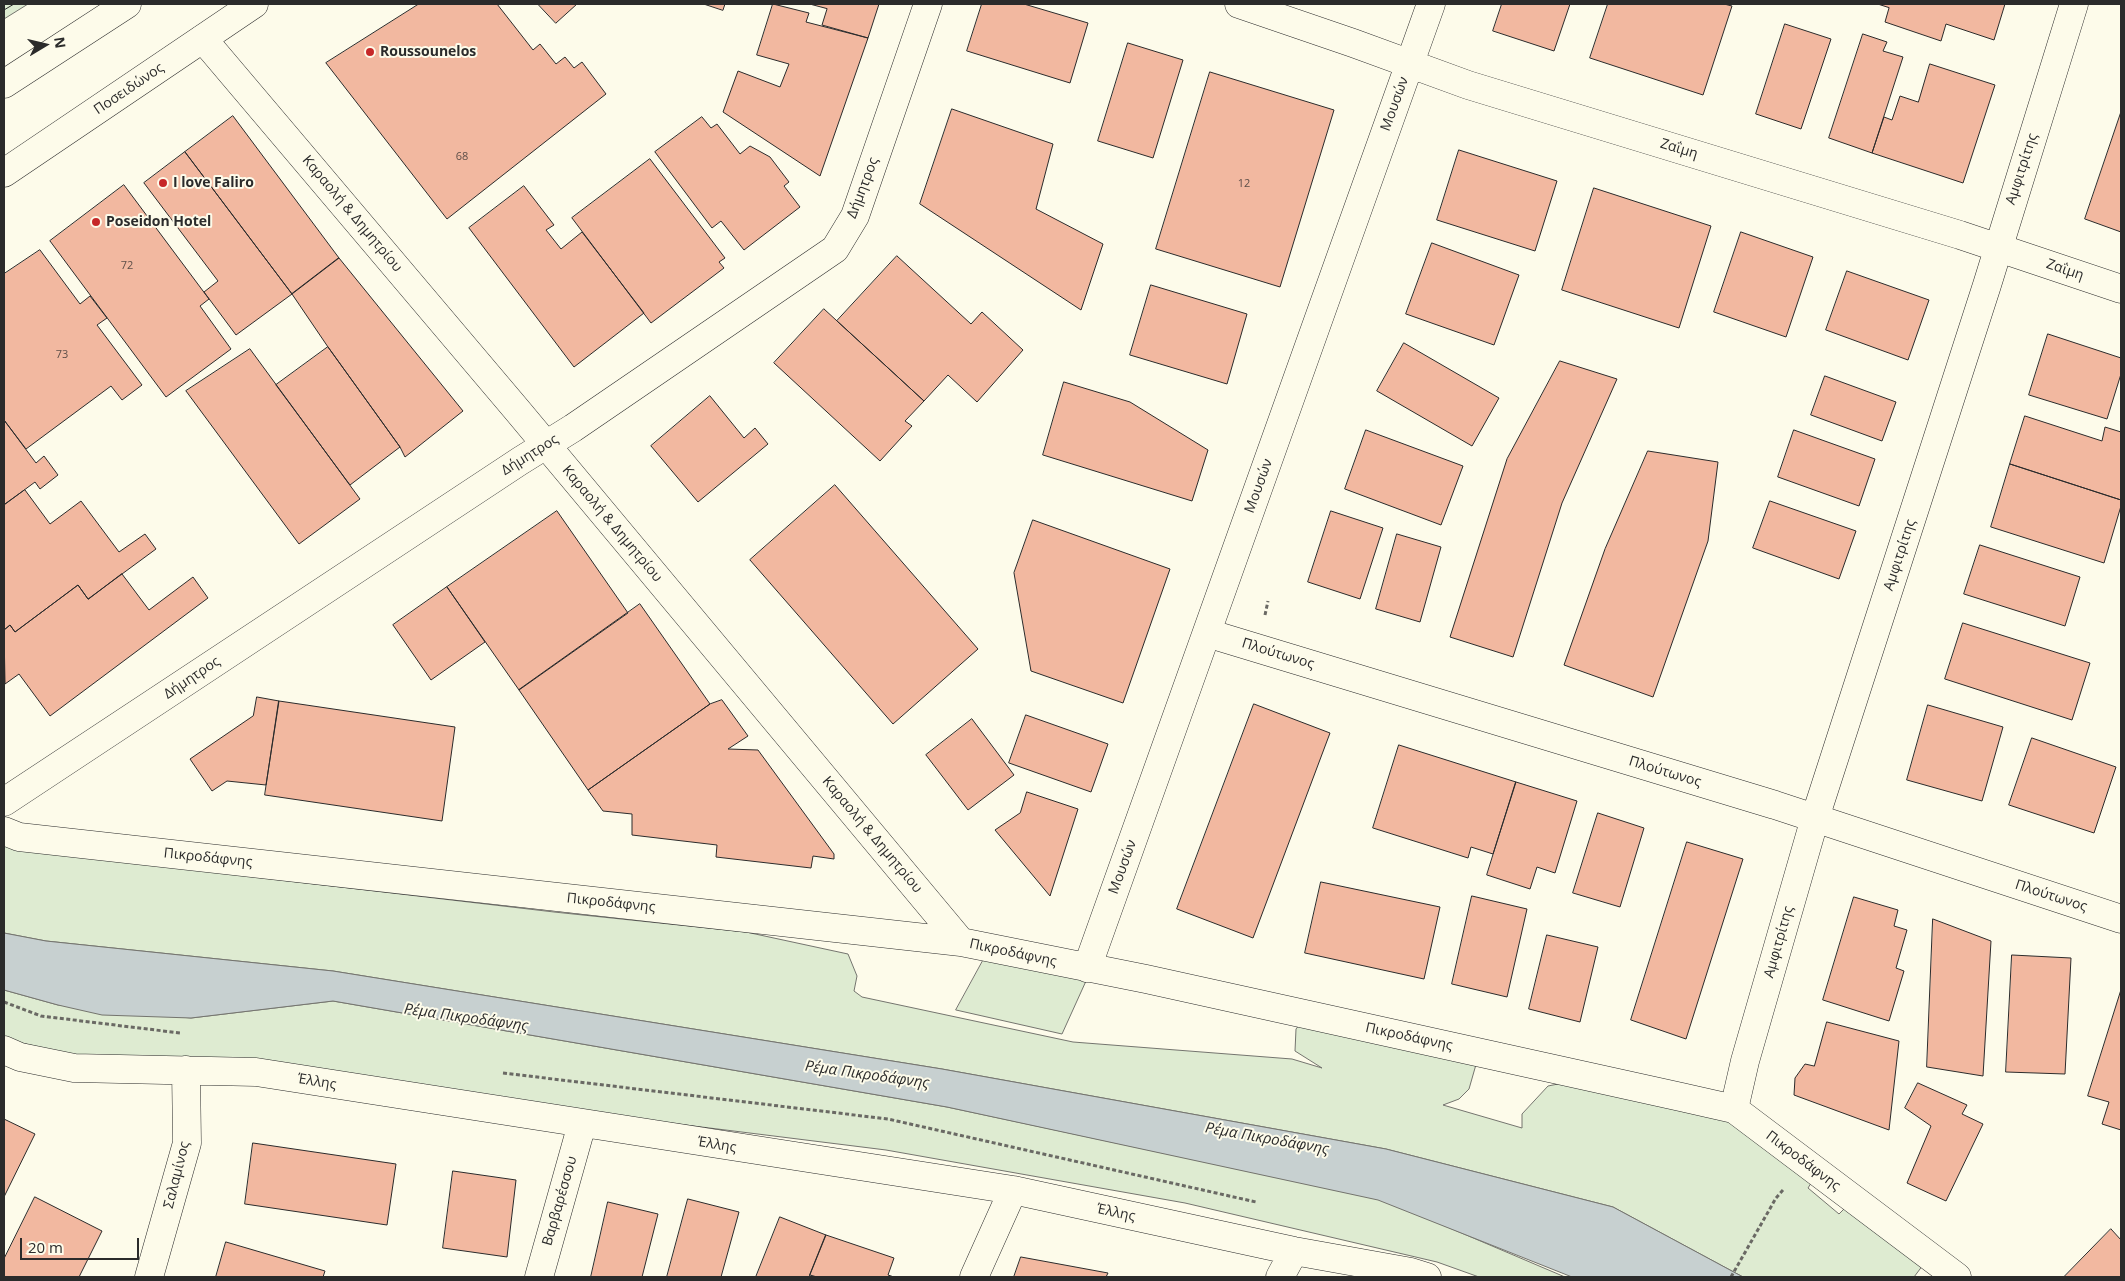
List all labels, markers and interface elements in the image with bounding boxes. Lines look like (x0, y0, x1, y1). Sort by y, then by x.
north arrow (20, 20, 70, 70)
text: N (50, 35, 71, 50)
place label: Roussounelos (380, 44, 476, 60)
marker: Roussounelos (364, 46, 376, 58)
street label: Ποσειδώνος (91, 59, 167, 119)
street label: Μουσών (1377, 75, 1413, 133)
street label: Αμφιτρίτης (2003, 131, 2041, 207)
street label: Ζαΐμη (1658, 135, 1700, 163)
house number: 68 (456, 150, 468, 164)
street label: Καραολή & Δημητρίου (298, 152, 406, 276)
street label: Δήμητρος (844, 155, 882, 221)
place label: I love Faliro (173, 175, 254, 191)
marker: I love Faliro (157, 177, 169, 189)
house number: 12 (1238, 177, 1250, 191)
place label: Poseidon Hotel (106, 214, 211, 230)
marker: Poseidon Hotel (90, 216, 102, 228)
street label: Ζαΐμη (2044, 256, 2086, 284)
house number: 72 (121, 259, 133, 273)
house number: 73 (56, 348, 68, 362)
street label: Δήμητρος (498, 431, 562, 479)
street label: Μουσών (1241, 457, 1277, 515)
street label: Καραολή & Δημητρίου (558, 462, 666, 586)
street label: Αμφιτρίτης (1881, 517, 1919, 593)
street label: Πλούτωνος (1240, 635, 1316, 673)
street label: Δήμητρος (161, 653, 223, 703)
street label: Πλούτωνος (1627, 753, 1703, 791)
street label: Καραολή & Δημητρίου (818, 773, 926, 897)
street label: Μουσών (1105, 838, 1141, 896)
street label: Πικροδάφνης (163, 845, 253, 871)
street label: Πλούτωνος (2013, 876, 2089, 916)
street label: Πικροδάφνης (566, 890, 656, 916)
street label: Αμφιτρίτης (1761, 904, 1797, 980)
street label: Πικροδάφνης (968, 936, 1058, 970)
water label: Ρέμα Πικροδάφνης (403, 1000, 529, 1036)
street label: Πικροδάφνης (1364, 1020, 1454, 1054)
water label: Ρέμα Πικροδάφνης (804, 1057, 930, 1093)
street label: Έλλης (296, 1071, 338, 1093)
water label: Ρέμα Πικροδάφνης (1204, 1119, 1330, 1159)
street label: Πικροδάφνης (1762, 1127, 1844, 1195)
street label: Έλλης (696, 1134, 738, 1156)
street label: Σαλαμίνος (161, 1140, 193, 1210)
street label: Βαρβαρέσσου (539, 1154, 581, 1248)
street label: Έλλης (1095, 1201, 1137, 1225)
scale bar (22, 1228, 141, 1260)
text: 20 m (28, 1237, 63, 1257)

